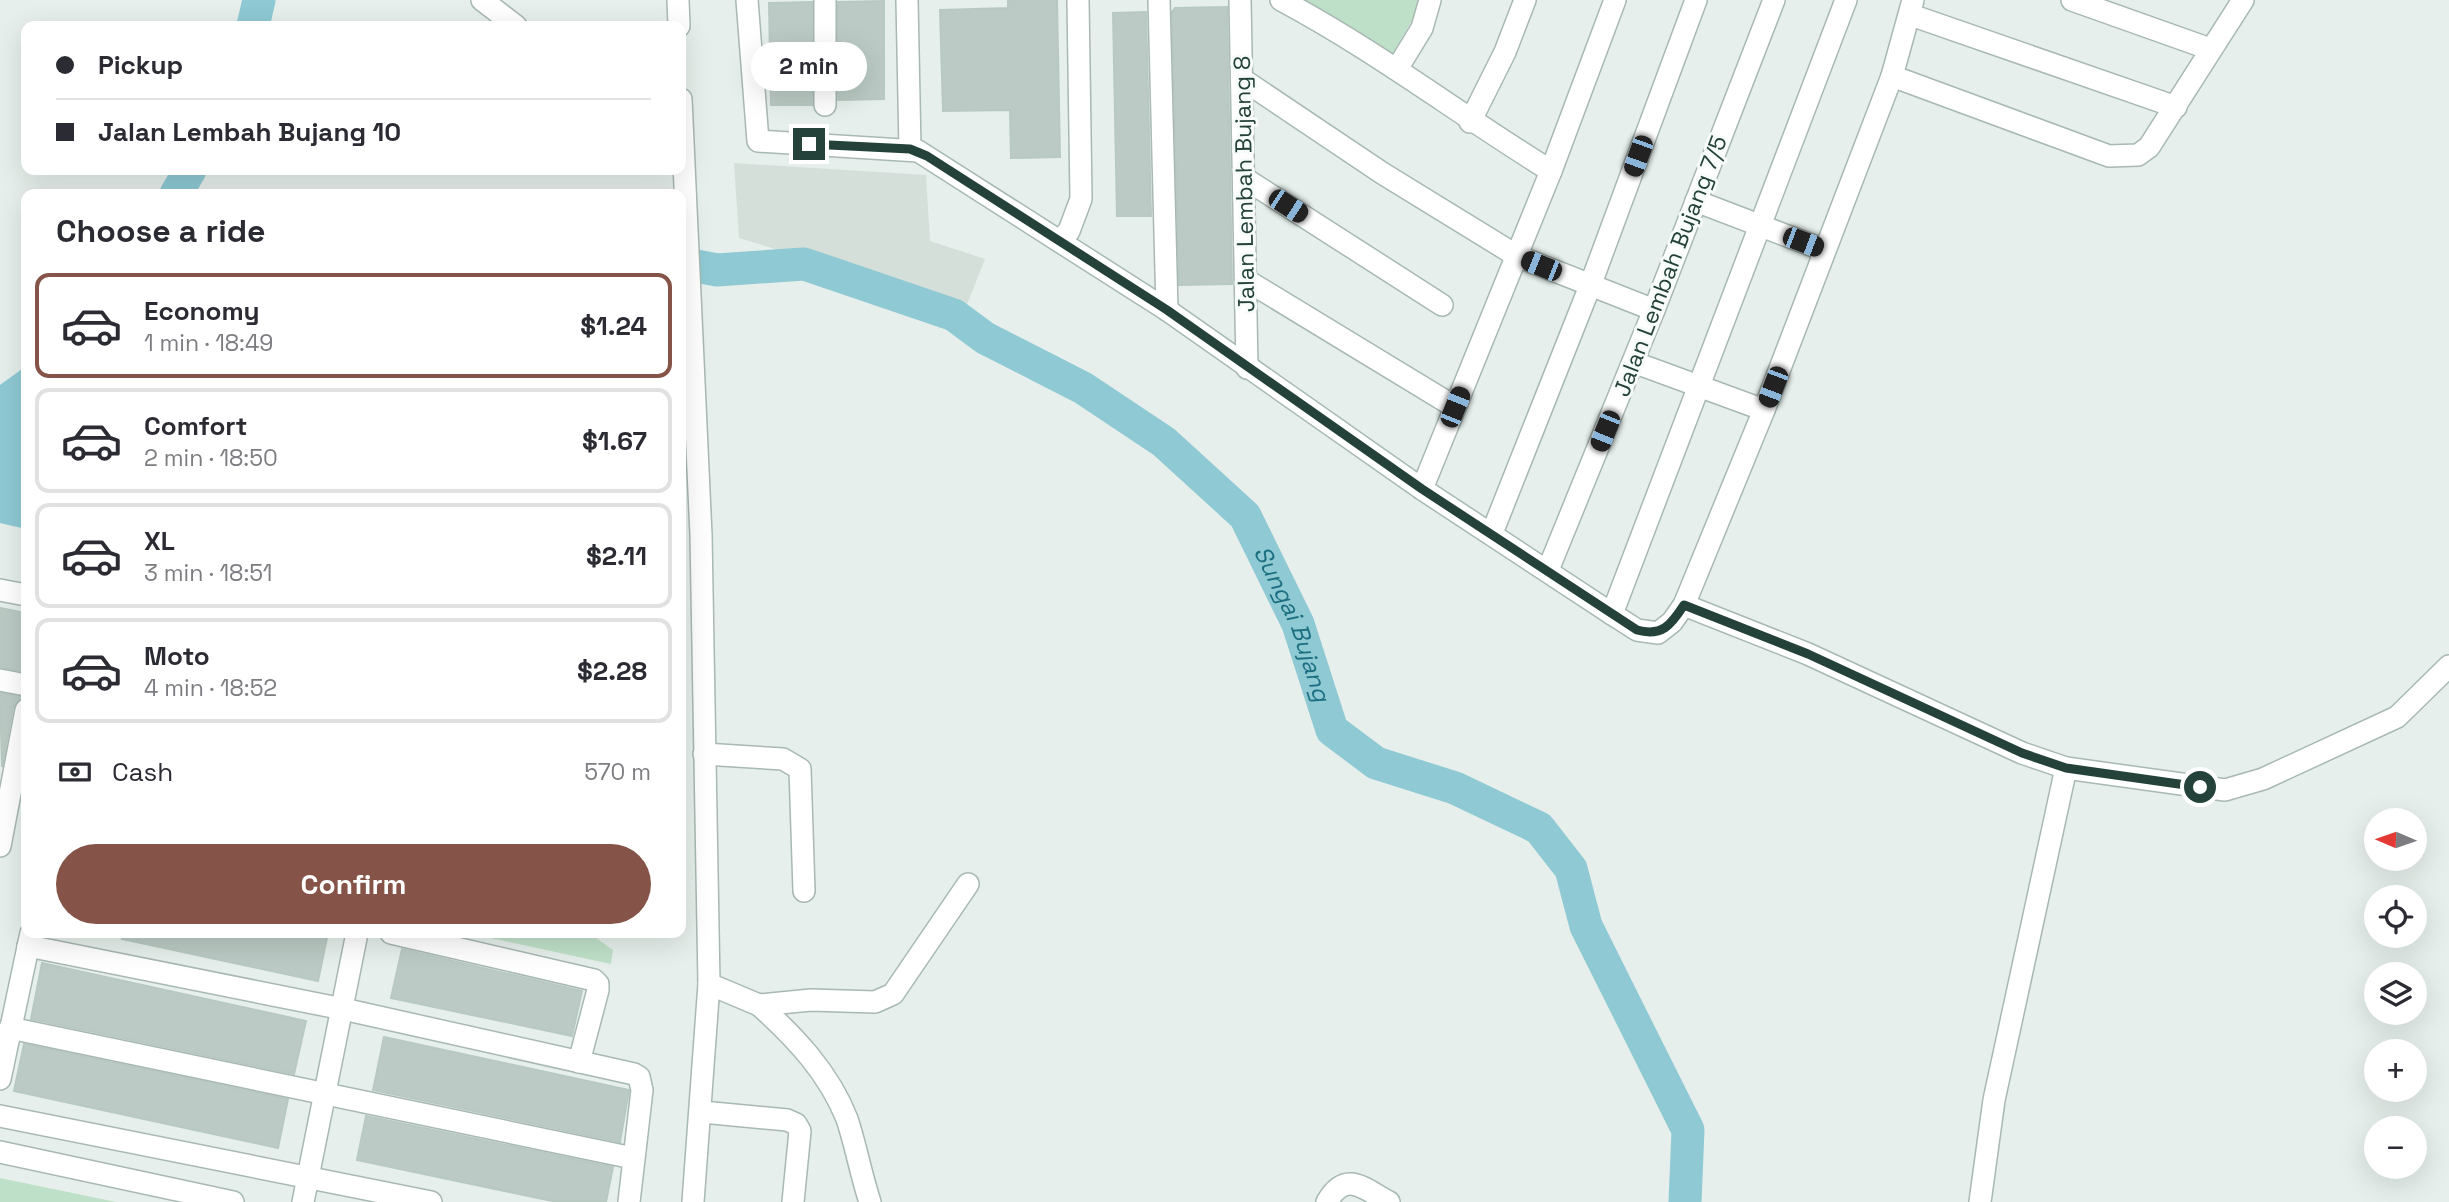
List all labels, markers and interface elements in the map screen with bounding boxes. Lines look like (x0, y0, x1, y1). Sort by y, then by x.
callout: 2 min (751, 43, 867, 92)
text: Pickup (98, 48, 183, 82)
text: 2 min (779, 51, 839, 81)
street label: Jalan Lembah Bujang 8 (1227, 56, 1261, 312)
text: Jalan Lembah Bujang 10 (98, 115, 401, 149)
route end (793, 128, 825, 160)
street label: Jalan Lembah Bujang 7/5 (1606, 131, 1734, 401)
car (1621, 133, 1656, 179)
car (1265, 186, 1312, 226)
text: Choose a ride (56, 211, 266, 251)
car (1780, 225, 1827, 259)
car (1518, 248, 1565, 284)
icon: car (60, 294, 123, 357)
text: Economy (144, 294, 260, 328)
text: $1.24 (580, 309, 647, 343)
text: 1 min · 18:49 (144, 328, 273, 358)
car (1756, 364, 1791, 410)
car (1438, 384, 1473, 430)
car (1588, 408, 1623, 454)
icon: car (60, 409, 123, 472)
text: Comfort (144, 409, 247, 443)
text: $1.67 (582, 424, 647, 458)
text: 2 min · 18:50 (144, 443, 278, 473)
icon: car (60, 524, 123, 587)
text: XL (144, 524, 175, 558)
text: $2.11 (586, 539, 647, 573)
water label: Sungai Bujang (1247, 540, 1338, 707)
text: 3 min · 18:51 (144, 558, 272, 588)
icon: car (60, 639, 123, 702)
text: Moto (144, 639, 210, 673)
text: $2.28 (577, 654, 647, 688)
text: 4 min · 18:52 (144, 673, 277, 703)
icon: cash (56, 753, 94, 791)
text: Cash (112, 755, 173, 789)
text: 570 m (584, 757, 651, 787)
route start (2184, 771, 2216, 803)
north arrow (2364, 808, 2427, 872)
map controls (2364, 808, 2427, 1179)
button: Confirm (56, 844, 651, 924)
button: locate (2364, 885, 2427, 948)
button: layers (2364, 962, 2427, 1025)
button: + (2364, 1039, 2427, 1102)
button: − (2364, 1116, 2427, 1179)

